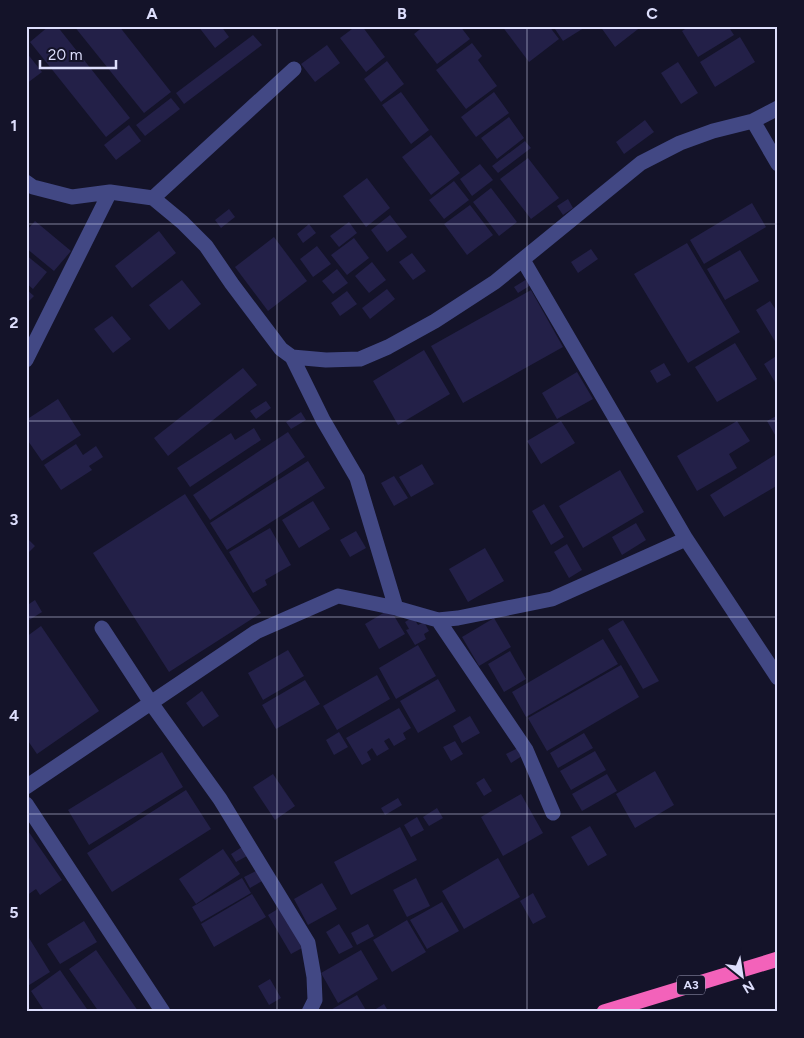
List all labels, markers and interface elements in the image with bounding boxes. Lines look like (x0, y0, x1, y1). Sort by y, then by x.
text: A (146, 4, 158, 23)
text: B (397, 4, 407, 23)
text: C (646, 4, 658, 23)
scale bar (40, 38, 116, 70)
text: 20 m (48, 46, 82, 64)
text: 1 (11, 116, 17, 135)
text: 2 (9, 313, 19, 332)
text: 3 (10, 510, 19, 529)
text: 4 (9, 706, 19, 725)
text: 5 (9, 903, 19, 922)
north arrow (716, 950, 766, 1000)
road number: A3 (677, 976, 705, 994)
text: N (739, 977, 757, 997)

